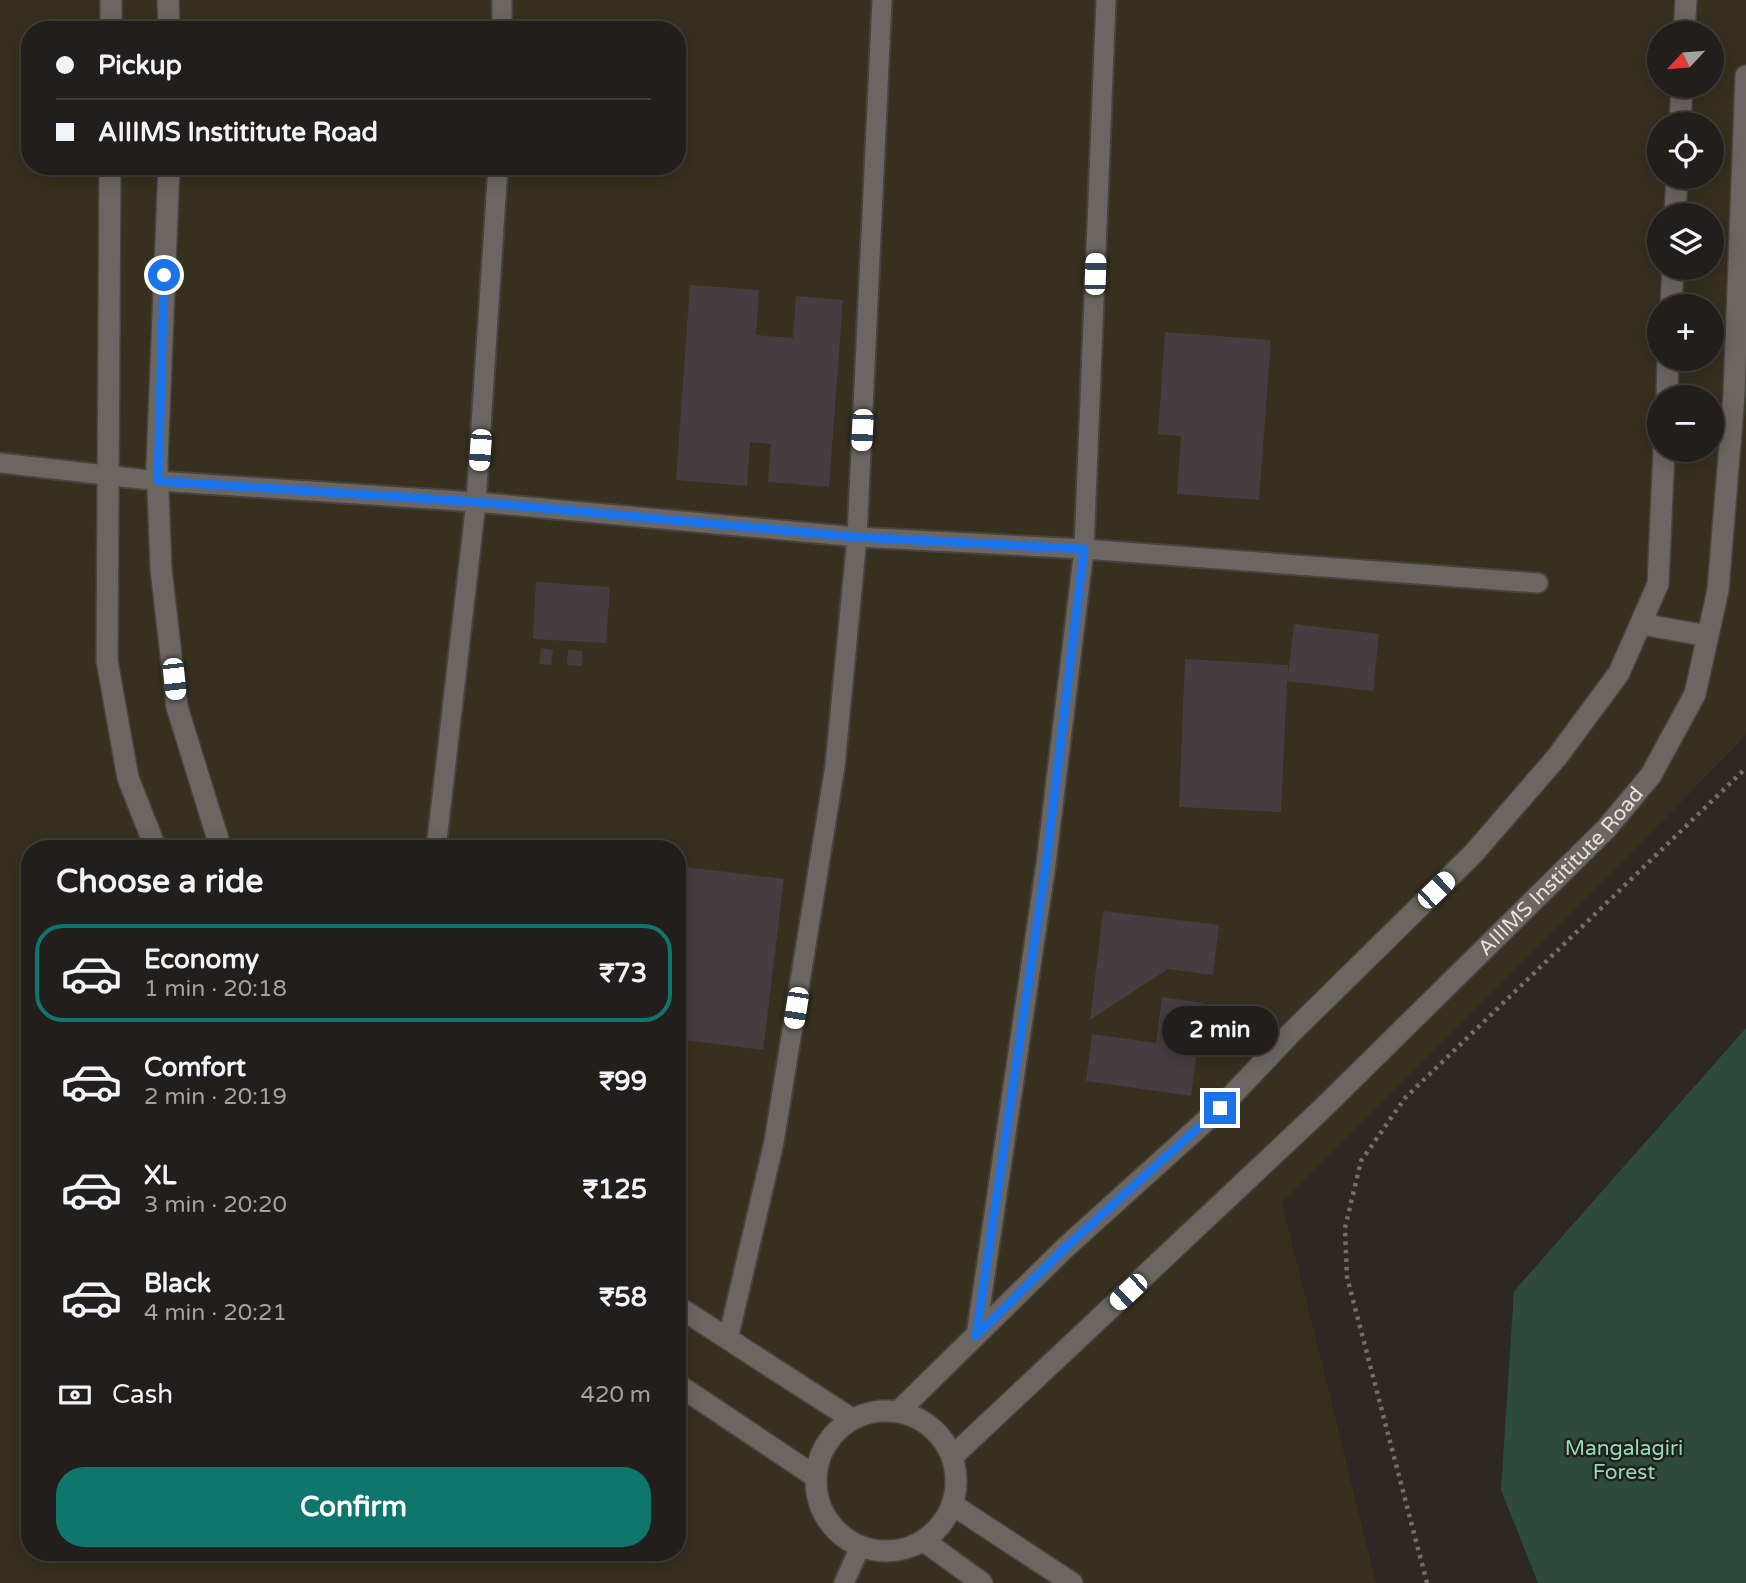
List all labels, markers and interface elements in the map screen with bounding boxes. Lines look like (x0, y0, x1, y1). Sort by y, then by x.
north arrow (1647, 21, 1724, 98)
map controls (1647, 21, 1724, 462)
text: Pickup (98, 50, 182, 81)
button: locate (1647, 112, 1724, 189)
text: AIIIMS Instititute Road (98, 117, 378, 148)
button: layers (1647, 203, 1724, 280)
car (1084, 253, 1107, 295)
route start (148, 259, 180, 291)
button: + (1647, 294, 1724, 371)
button: − (1647, 385, 1724, 462)
car (851, 408, 874, 452)
car (469, 428, 492, 472)
car (162, 657, 187, 701)
street label: AIIIMS Instititute Road (1473, 781, 1649, 961)
text: Choose a ride (56, 863, 263, 901)
car (1414, 868, 1459, 912)
icon: car (60, 942, 123, 1005)
text: Economy (144, 944, 259, 975)
text: ₹73 (599, 958, 647, 989)
text: 1 min · 20:18 (144, 975, 287, 1003)
car (783, 986, 810, 1030)
callout: 2 min (1162, 1006, 1278, 1056)
text: 2 min (1189, 1016, 1251, 1044)
icon: car (60, 1050, 123, 1113)
text: Comfort (144, 1052, 246, 1083)
text: ₹99 (599, 1066, 647, 1097)
text: 2 min · 20:19 (144, 1083, 287, 1111)
route end (1204, 1092, 1236, 1124)
icon: car (60, 1158, 123, 1221)
text: XL (144, 1160, 176, 1191)
text: ₹125 (583, 1174, 647, 1205)
text: 3 min · 20:20 (144, 1191, 287, 1219)
icon: car (60, 1266, 123, 1329)
text: Black (144, 1268, 211, 1299)
car (1106, 1270, 1151, 1314)
text: ₹58 (599, 1282, 647, 1313)
text: 4 min · 20:21 (144, 1299, 287, 1327)
icon: cash (56, 1376, 94, 1414)
text: Cash (112, 1379, 173, 1410)
text: 420 m (581, 1381, 651, 1409)
park label: Mangalagiri Forest (1565, 1436, 1683, 1485)
button: Confirm (56, 1467, 651, 1547)

